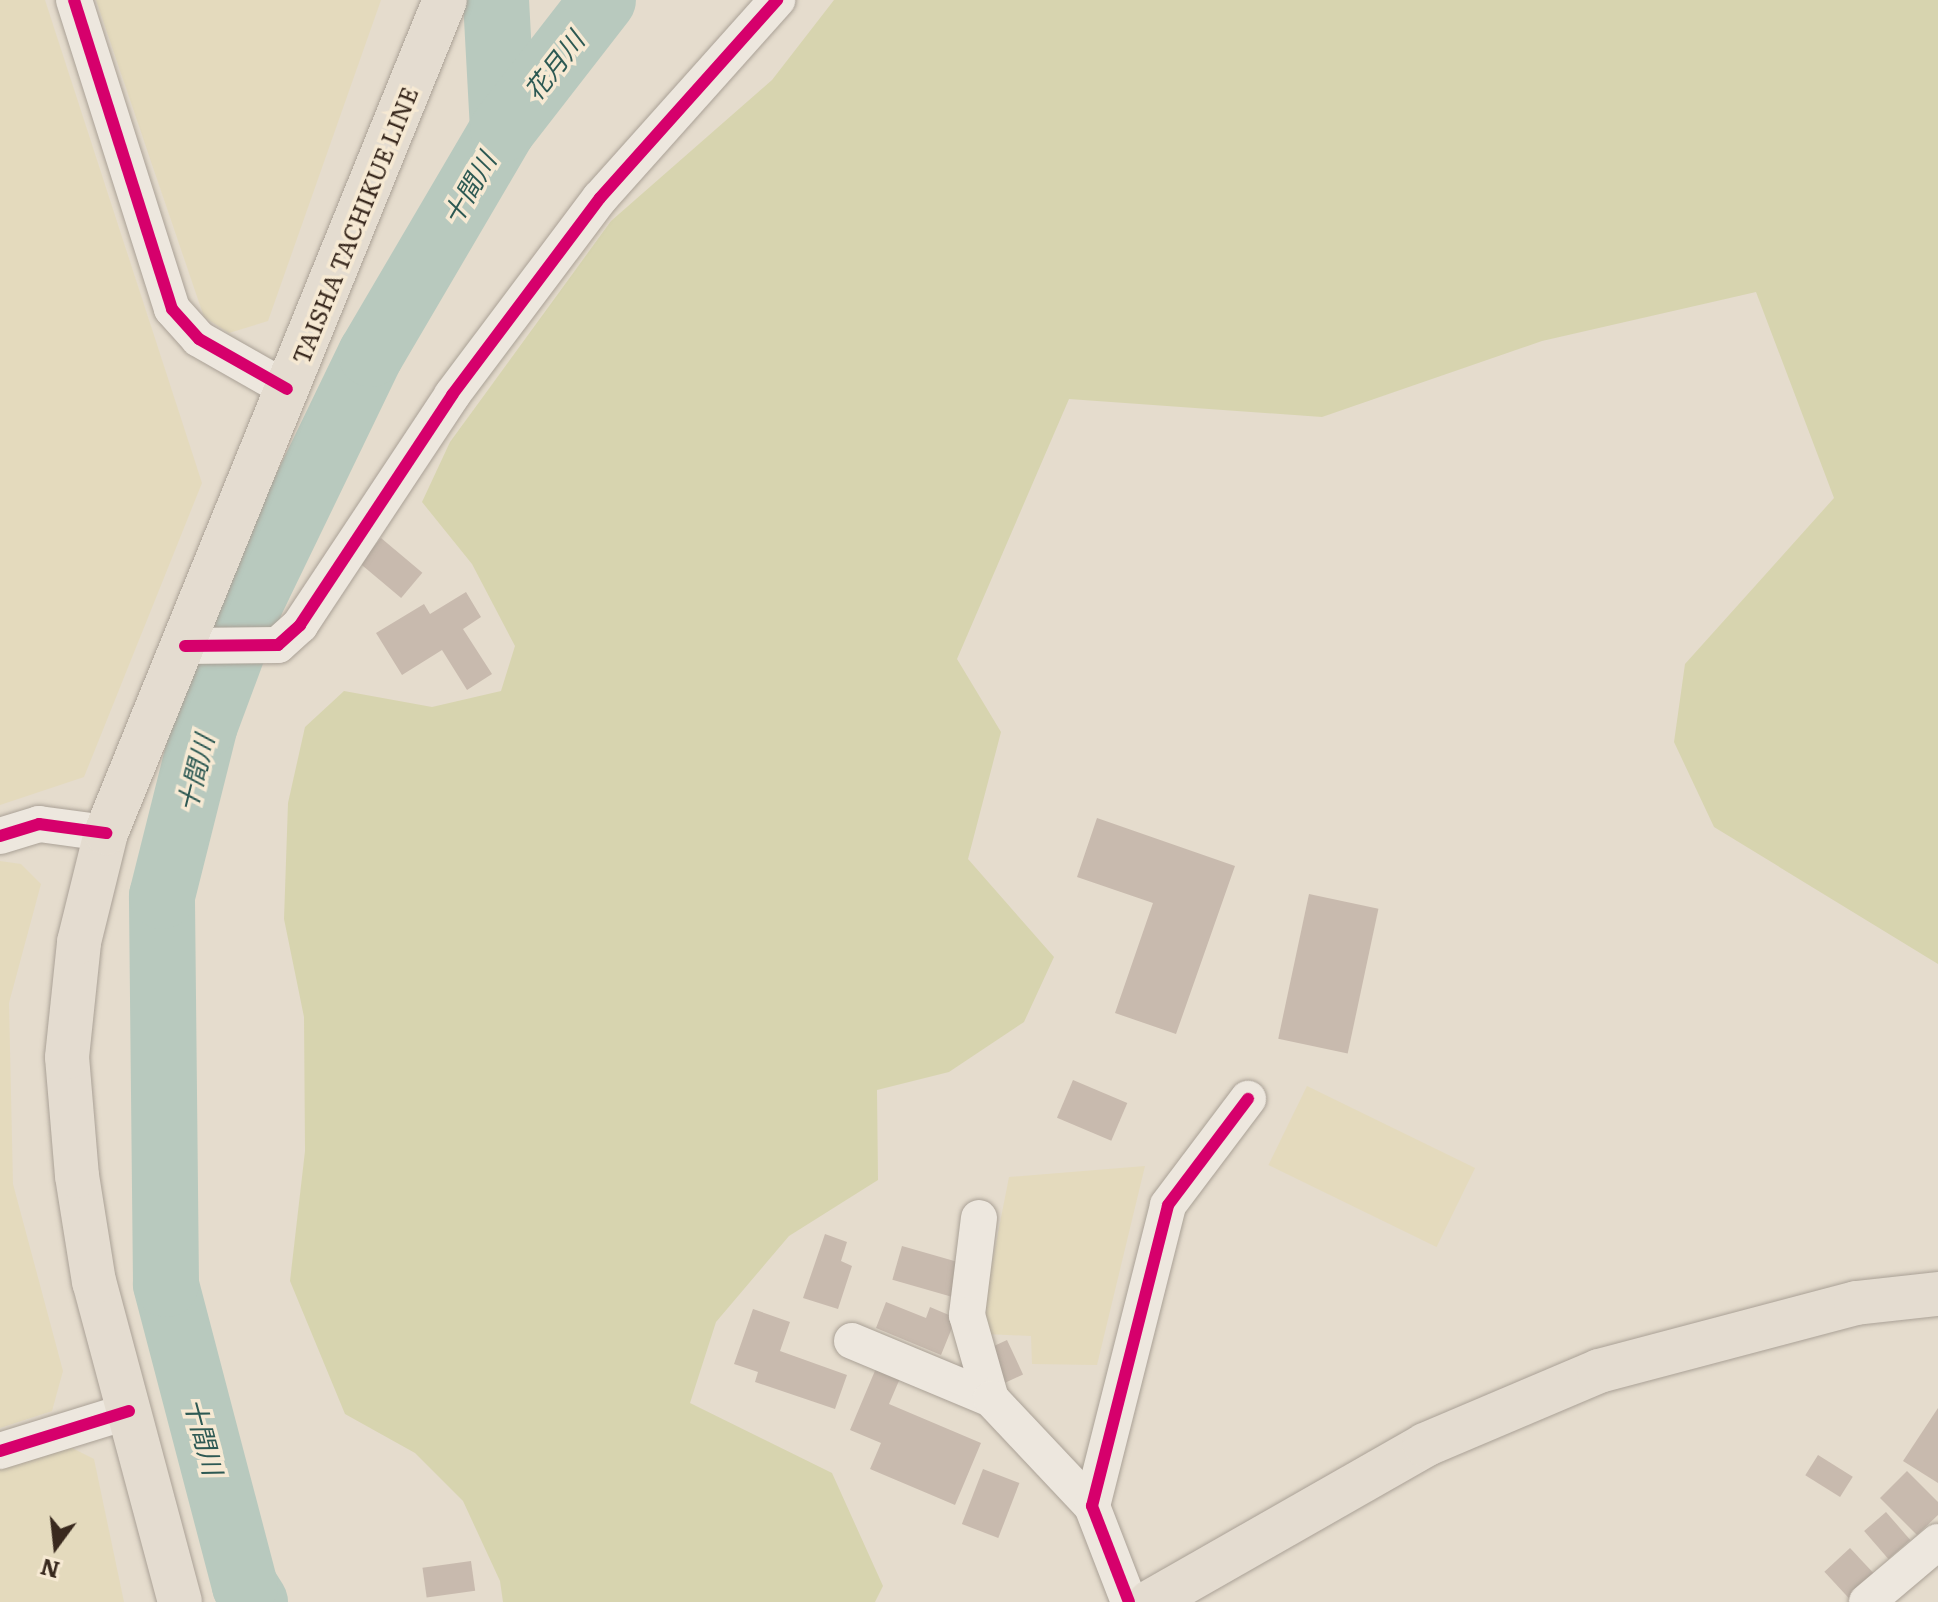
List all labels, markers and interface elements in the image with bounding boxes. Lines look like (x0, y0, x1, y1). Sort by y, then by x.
water label: 花月川 (517, 25, 589, 105)
street label: TAISHA TACHIKUE LINE (285, 82, 423, 368)
water label: 十間川 (435, 146, 501, 230)
water label: 十間川 (169, 731, 219, 815)
water label: 十間川 (180, 1394, 230, 1478)
north arrow (16, 1506, 96, 1586)
text: N (36, 1551, 63, 1588)

